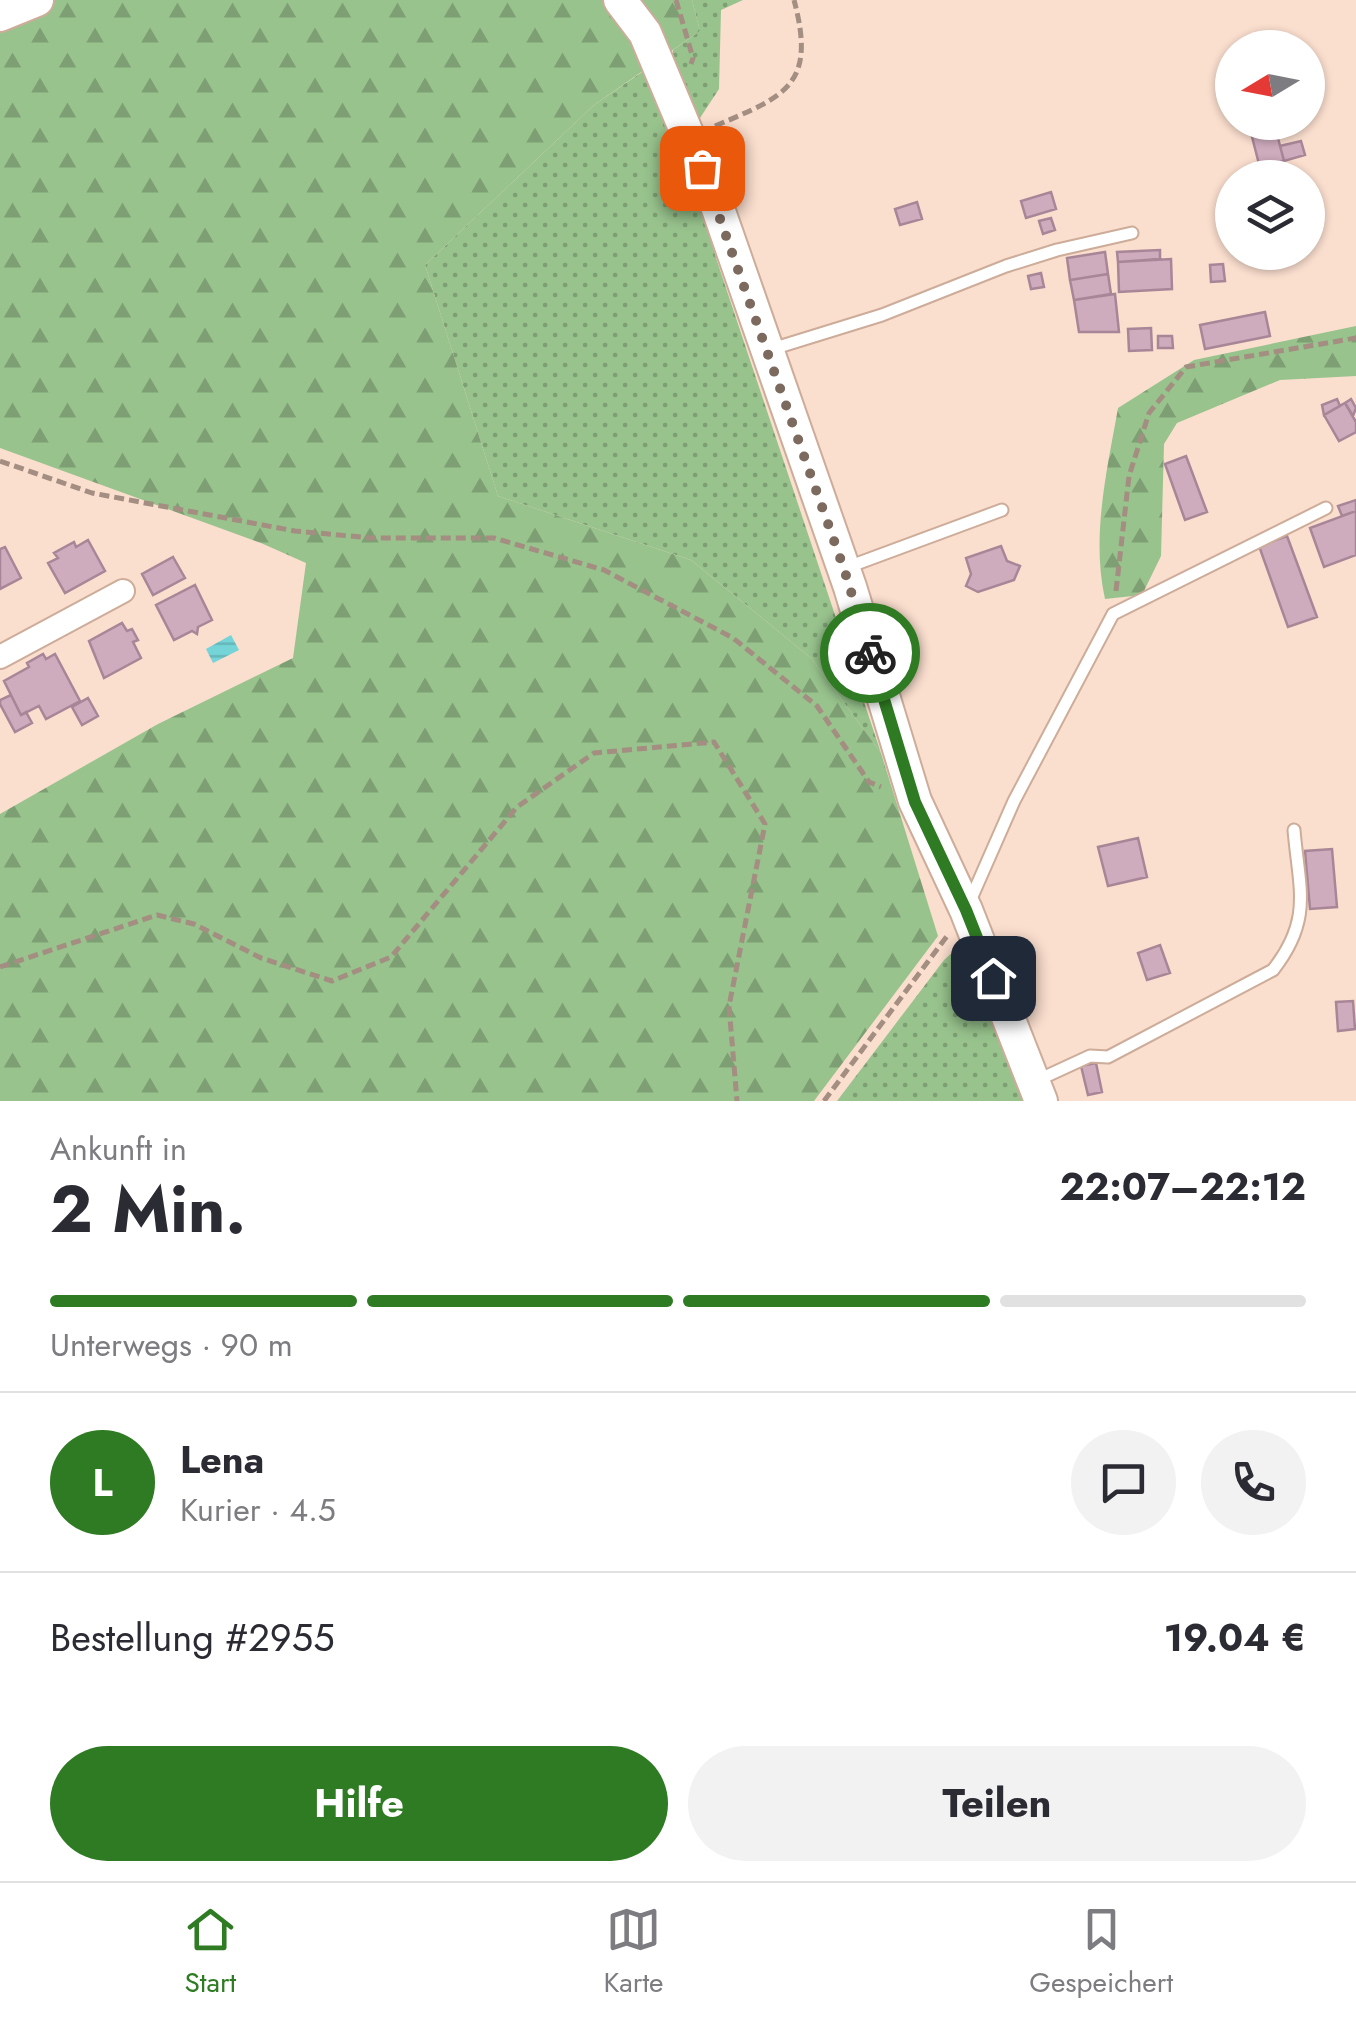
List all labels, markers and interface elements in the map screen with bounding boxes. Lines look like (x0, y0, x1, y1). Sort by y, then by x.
north arrow (1215, 30, 1325, 140)
map controls (1215, 30, 1325, 270)
pin (660, 126, 745, 211)
icon: bag (675, 141, 730, 196)
button: layers (1215, 160, 1325, 270)
courier (820, 603, 920, 703)
icon: bike (843, 626, 898, 681)
pin (951, 936, 1036, 1021)
icon: home (966, 951, 1021, 1006)
text: Ankunft in (50, 1126, 187, 1172)
text: 22:07–22:12 (1060, 1159, 1306, 1214)
text: 2 Min. (50, 1162, 246, 1256)
text: Unterwegs · 90 m (50, 1322, 293, 1368)
button: chat (1071, 1430, 1176, 1535)
button: phone (1201, 1430, 1306, 1535)
text: Lena (180, 1432, 264, 1487)
text: L (92, 1455, 113, 1510)
text: Kurier · 4.5 (180, 1487, 336, 1533)
text: Bestellung #2955 (50, 1610, 335, 1665)
text: 19.04 € (1164, 1610, 1306, 1665)
button: Hilfe (50, 1746, 668, 1861)
button: Teilen (688, 1746, 1306, 1861)
tab: Start (183, 1902, 238, 2003)
tab: Karte (604, 1902, 664, 2003)
tab: Gespeichert (1029, 1902, 1173, 2003)

